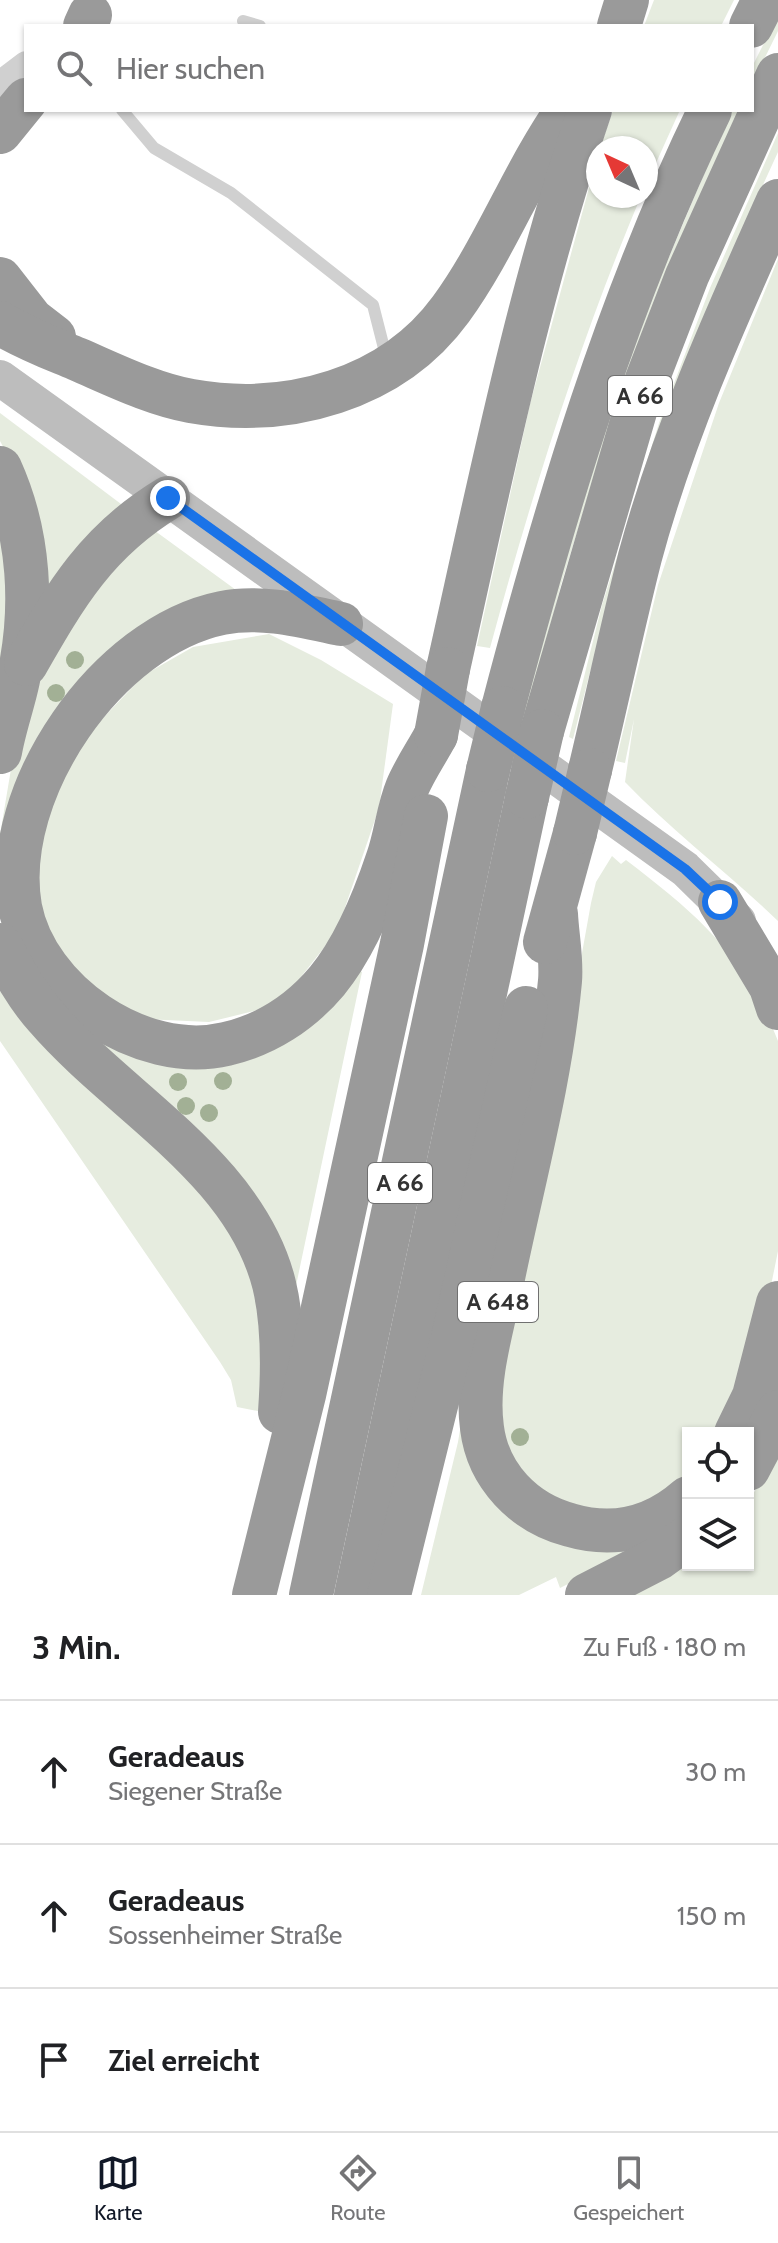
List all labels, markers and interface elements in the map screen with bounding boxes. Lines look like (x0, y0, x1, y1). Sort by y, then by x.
search box (24, 24, 754, 112)
icon: search (52, 46, 96, 90)
text: Hier suchen (116, 50, 265, 87)
north arrow (586, 136, 658, 208)
road number: A 66 (608, 376, 672, 416)
route end (150, 480, 186, 516)
route start (702, 884, 738, 920)
road number: A 66 (368, 1163, 432, 1203)
road number: A 648 (458, 1282, 538, 1322)
map controls (682, 1427, 754, 1571)
button: locate (682, 1427, 754, 1499)
button: layers (682, 1499, 754, 1571)
text: 3 Min. (32, 1626, 120, 1668)
text: Zu Fuß · 180 m (583, 1631, 746, 1663)
text: Geradeaus (108, 1738, 245, 1775)
icon: ahead (32, 1750, 76, 1794)
text: 30 m (685, 1756, 746, 1788)
text: Siegener Straße (108, 1775, 282, 1807)
text: Geradeaus (108, 1882, 245, 1919)
icon: ahead (32, 1894, 76, 1938)
text: 150 m (677, 1900, 746, 1932)
text: Sossenheimer Straße (108, 1919, 342, 1951)
icon: arrive (32, 2038, 76, 2082)
text: Ziel erreicht (108, 2042, 259, 2079)
tab: Karte (94, 2151, 142, 2226)
tab: Route (330, 2151, 385, 2226)
tab: Gespeichert (573, 2151, 684, 2226)

